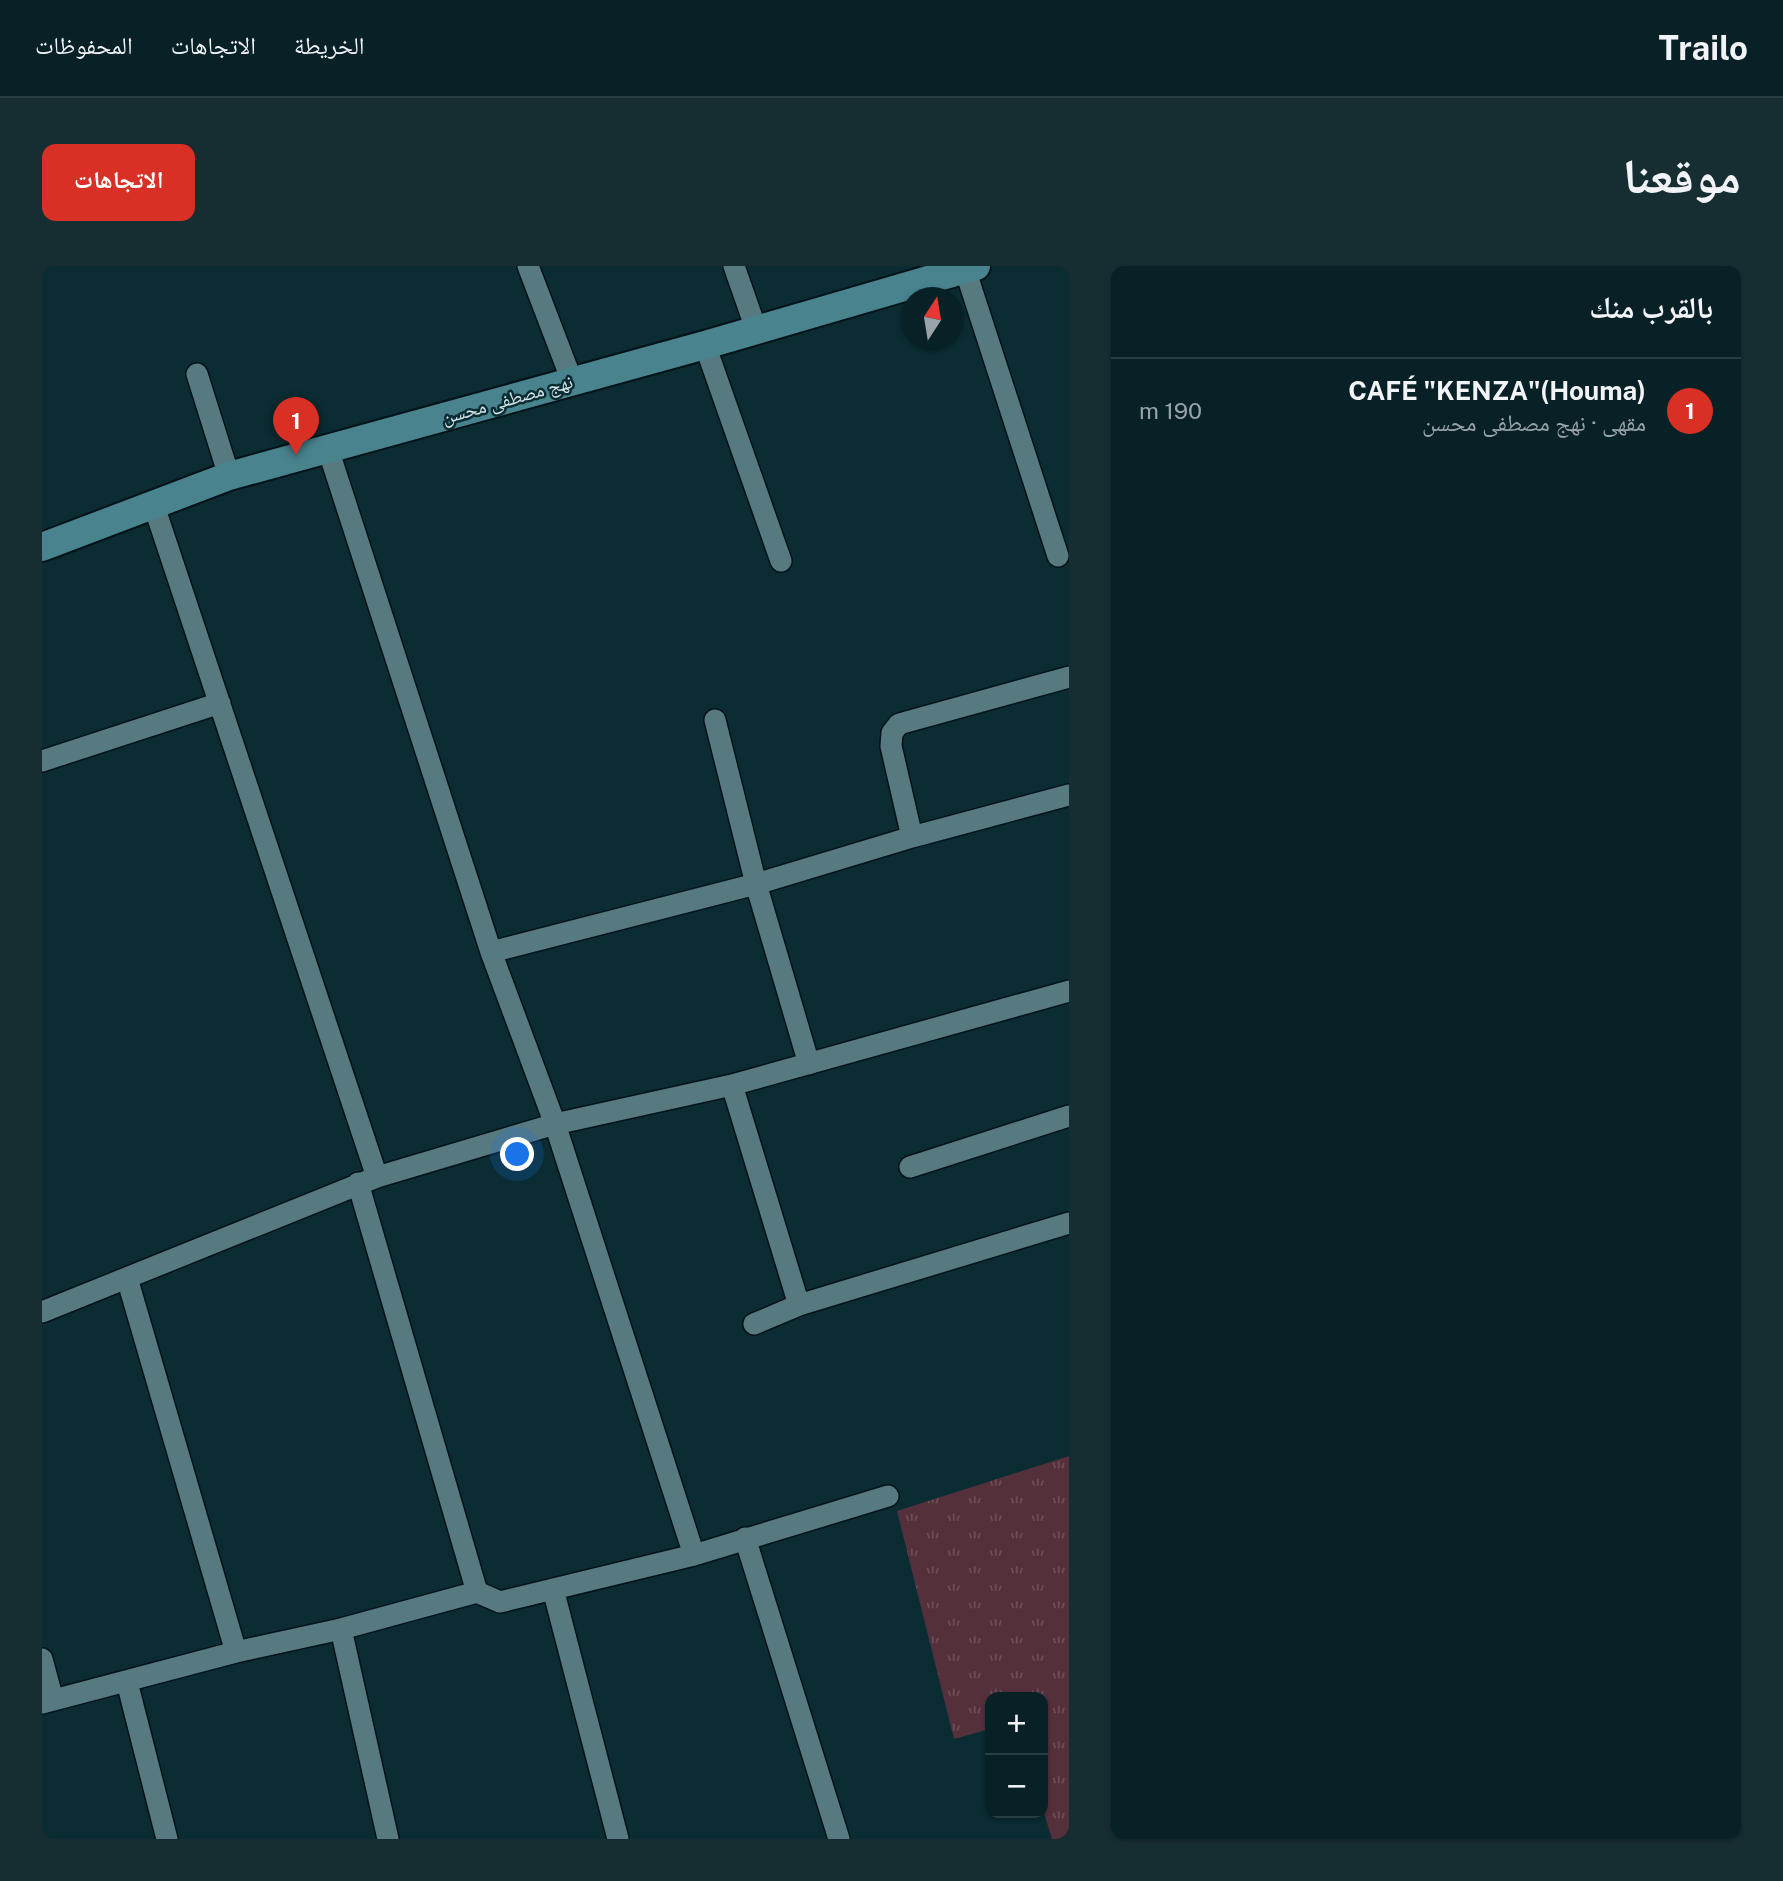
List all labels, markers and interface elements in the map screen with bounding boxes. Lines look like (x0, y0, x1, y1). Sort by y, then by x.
text: Trailo (1659, 29, 1748, 67)
text: المحفوظات (35, 31, 133, 59)
text: الاتجاهات (171, 31, 256, 59)
text: الخريطة (294, 31, 365, 59)
button: الاتجاهات (42, 144, 195, 221)
text: موقعنا (1623, 146, 1741, 204)
north arrow (901, 287, 964, 350)
text: بالقرب منك (1589, 289, 1713, 325)
street label: نهج مصطفى محسن (439, 370, 576, 430)
text: CAFÉ "KENZA"(Houma) (1348, 375, 1646, 406)
pin: 1 (273, 397, 319, 455)
text: 190 m (1139, 397, 1202, 424)
text: 1 (1685, 397, 1695, 424)
text: مقهى · نهج مصطفى محسن (1422, 409, 1646, 436)
your location (500, 1137, 534, 1171)
map controls (985, 1692, 1048, 1818)
button: + (985, 1692, 1048, 1755)
button: − (985, 1755, 1048, 1818)

